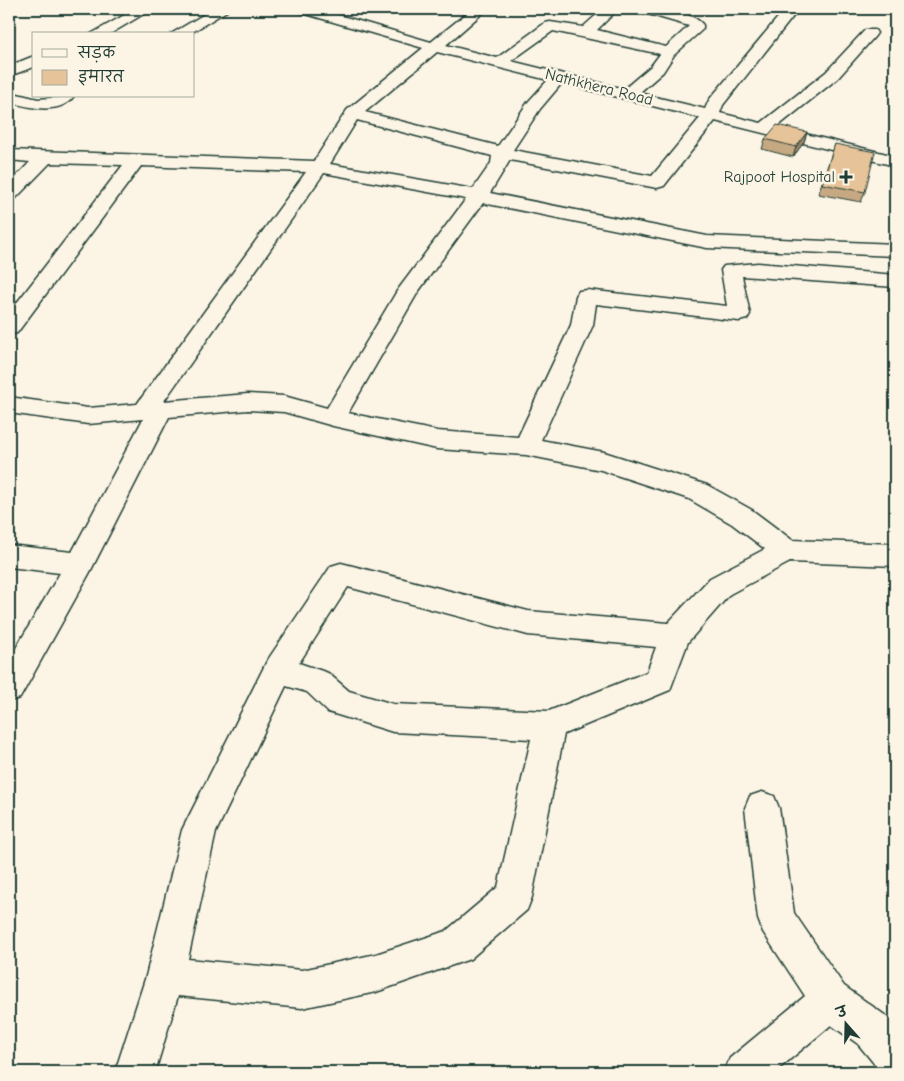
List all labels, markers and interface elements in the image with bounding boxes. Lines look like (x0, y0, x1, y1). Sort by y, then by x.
legend (32, 32, 195, 98)
text: सड़क (77, 44, 116, 63)
street label: Nathkhera Road (543, 65, 655, 109)
text: इमारत (78, 68, 125, 86)
place label: Rajpoot Hospital (724, 168, 835, 186)
marker: Rajpoot Hospital (839, 170, 853, 184)
north arrow (822, 998, 872, 1048)
text: उ (833, 1002, 851, 1023)

